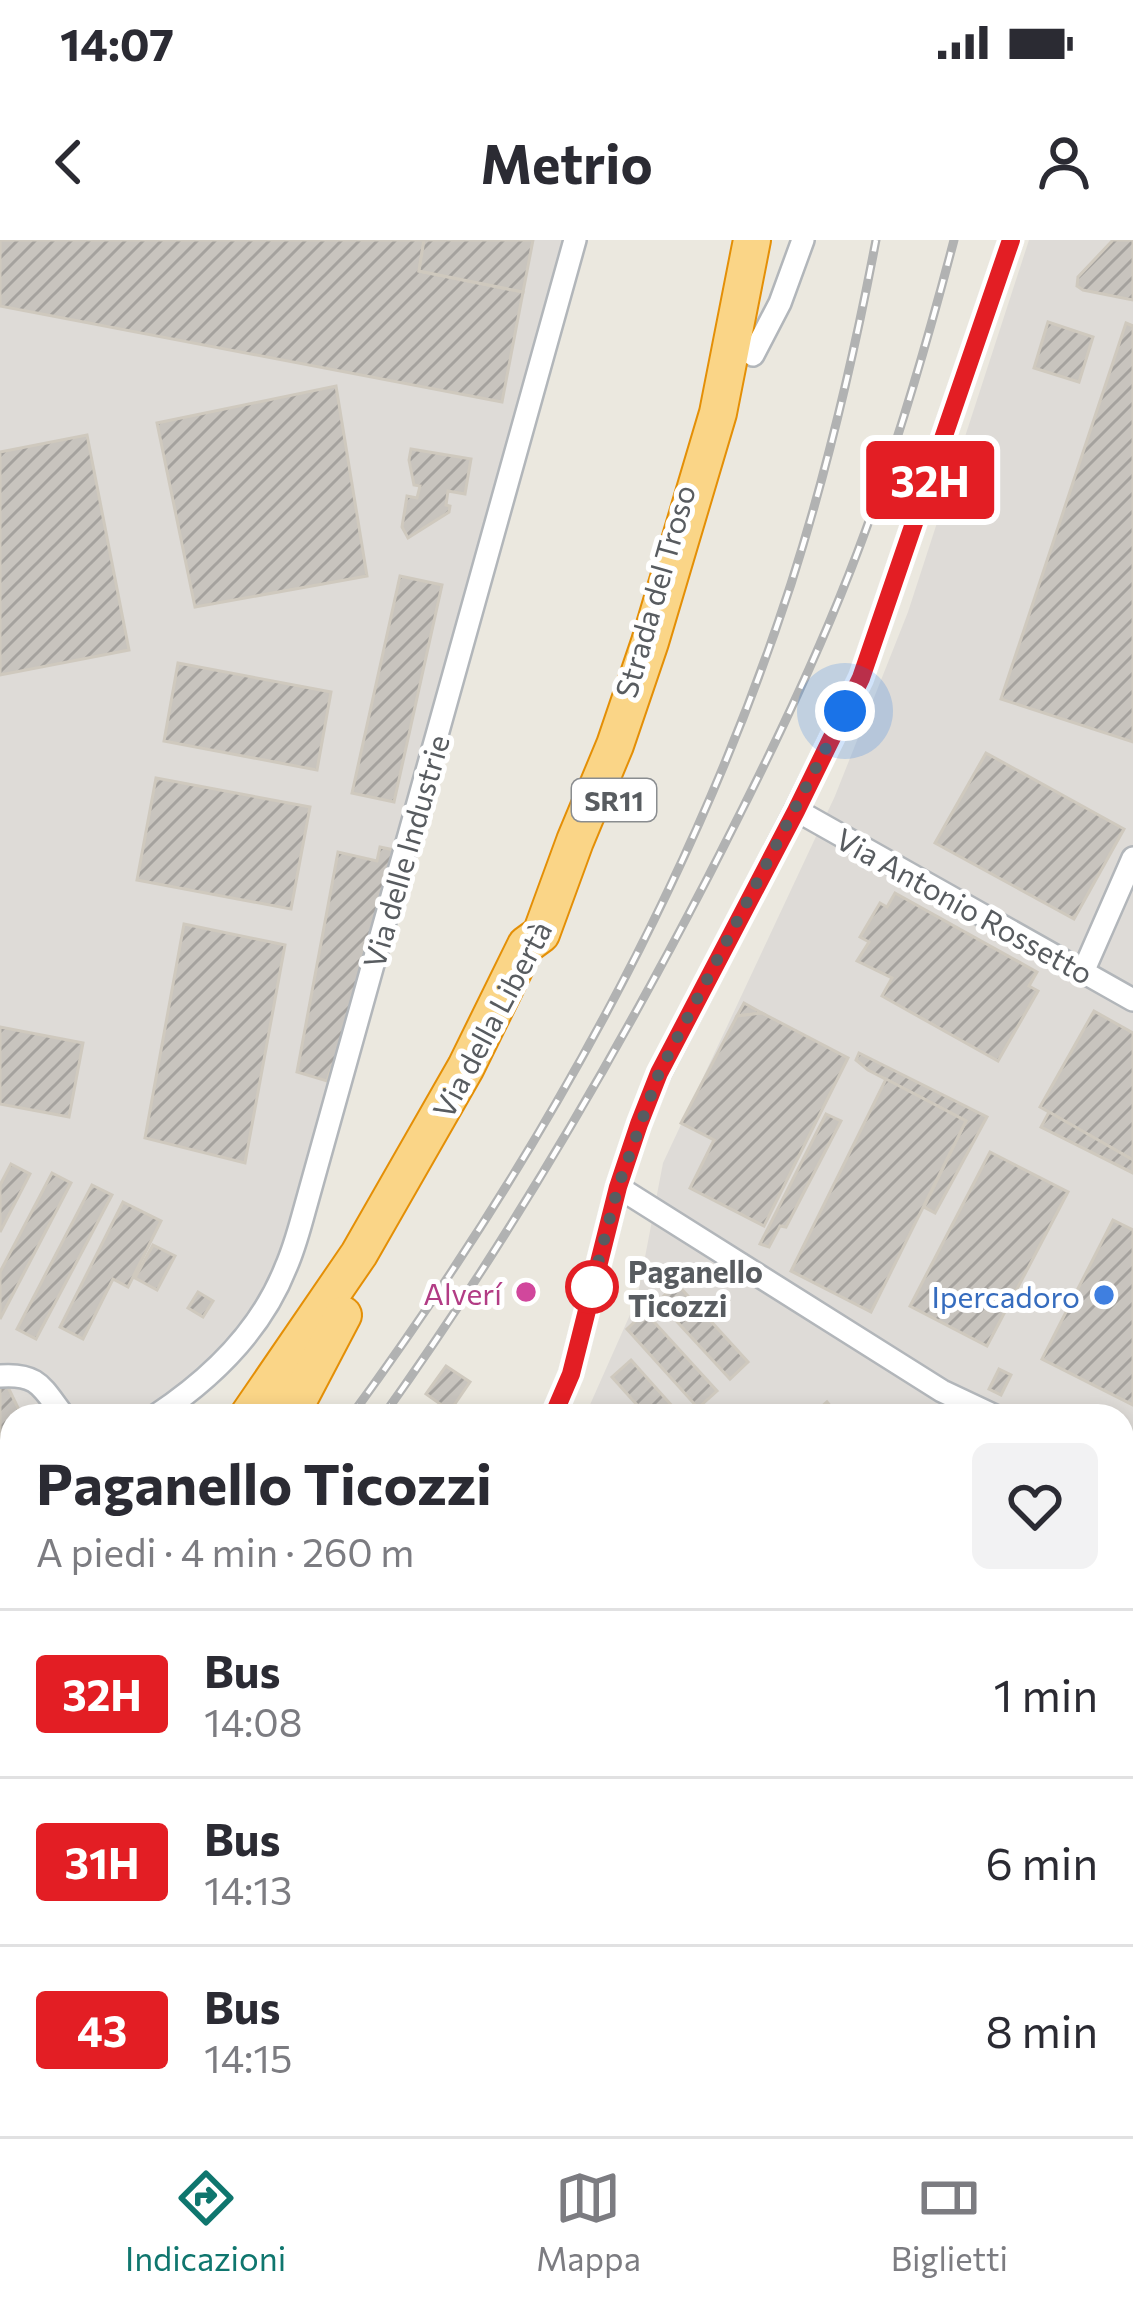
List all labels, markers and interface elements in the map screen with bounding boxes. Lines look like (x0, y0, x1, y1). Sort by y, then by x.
text: 14:07 (60, 15, 174, 70)
icon: back (36, 129, 102, 195)
text: Metrio (480, 129, 653, 195)
icon: person (1031, 129, 1097, 195)
line badge: 32H (861, 441, 999, 519)
text: 32H (890, 454, 970, 506)
street label: Strada del Troso (606, 480, 702, 702)
your location (815, 681, 875, 741)
street label: Via delle Industrie (354, 730, 456, 972)
road number: SR11 (572, 779, 656, 821)
street label: Via Antonio Rossetto (830, 819, 1100, 991)
street label: Via della Libertà (424, 914, 558, 1124)
place label: Paganello Ticozzi (628, 1252, 763, 1323)
marker: Paganello Ticozzi (567, 1262, 617, 1312)
place label: Alverí (423, 1274, 503, 1311)
place label: Ipercadoro (931, 1277, 1080, 1314)
marker: Alverí (513, 1279, 539, 1305)
marker: Ipercadoro (1091, 1282, 1117, 1308)
button: heart (972, 1443, 1098, 1569)
text: Paganello Ticozzi (36, 1447, 492, 1517)
text: A piedi · 4 min · 260 m (36, 1527, 414, 1575)
text: Bus (204, 1642, 280, 1697)
text: 1 min (994, 1666, 1098, 1721)
text: 32H (62, 1668, 142, 1720)
text: 14:08 (204, 1697, 302, 1745)
text: Bus (204, 1810, 280, 1865)
text: 6 min (985, 1834, 1098, 1889)
text: 31H (65, 1836, 139, 1888)
text: 14:13 (204, 1865, 292, 1913)
text: Bus (204, 1978, 280, 2033)
text: 8 min (985, 2002, 1098, 2057)
text: 43 (77, 2004, 127, 2056)
text: 14:15 (204, 2033, 292, 2081)
tab: Indicazioni (125, 2165, 286, 2278)
tab: Mappa (536, 2165, 641, 2278)
tab: Biglietti (891, 2165, 1008, 2278)

